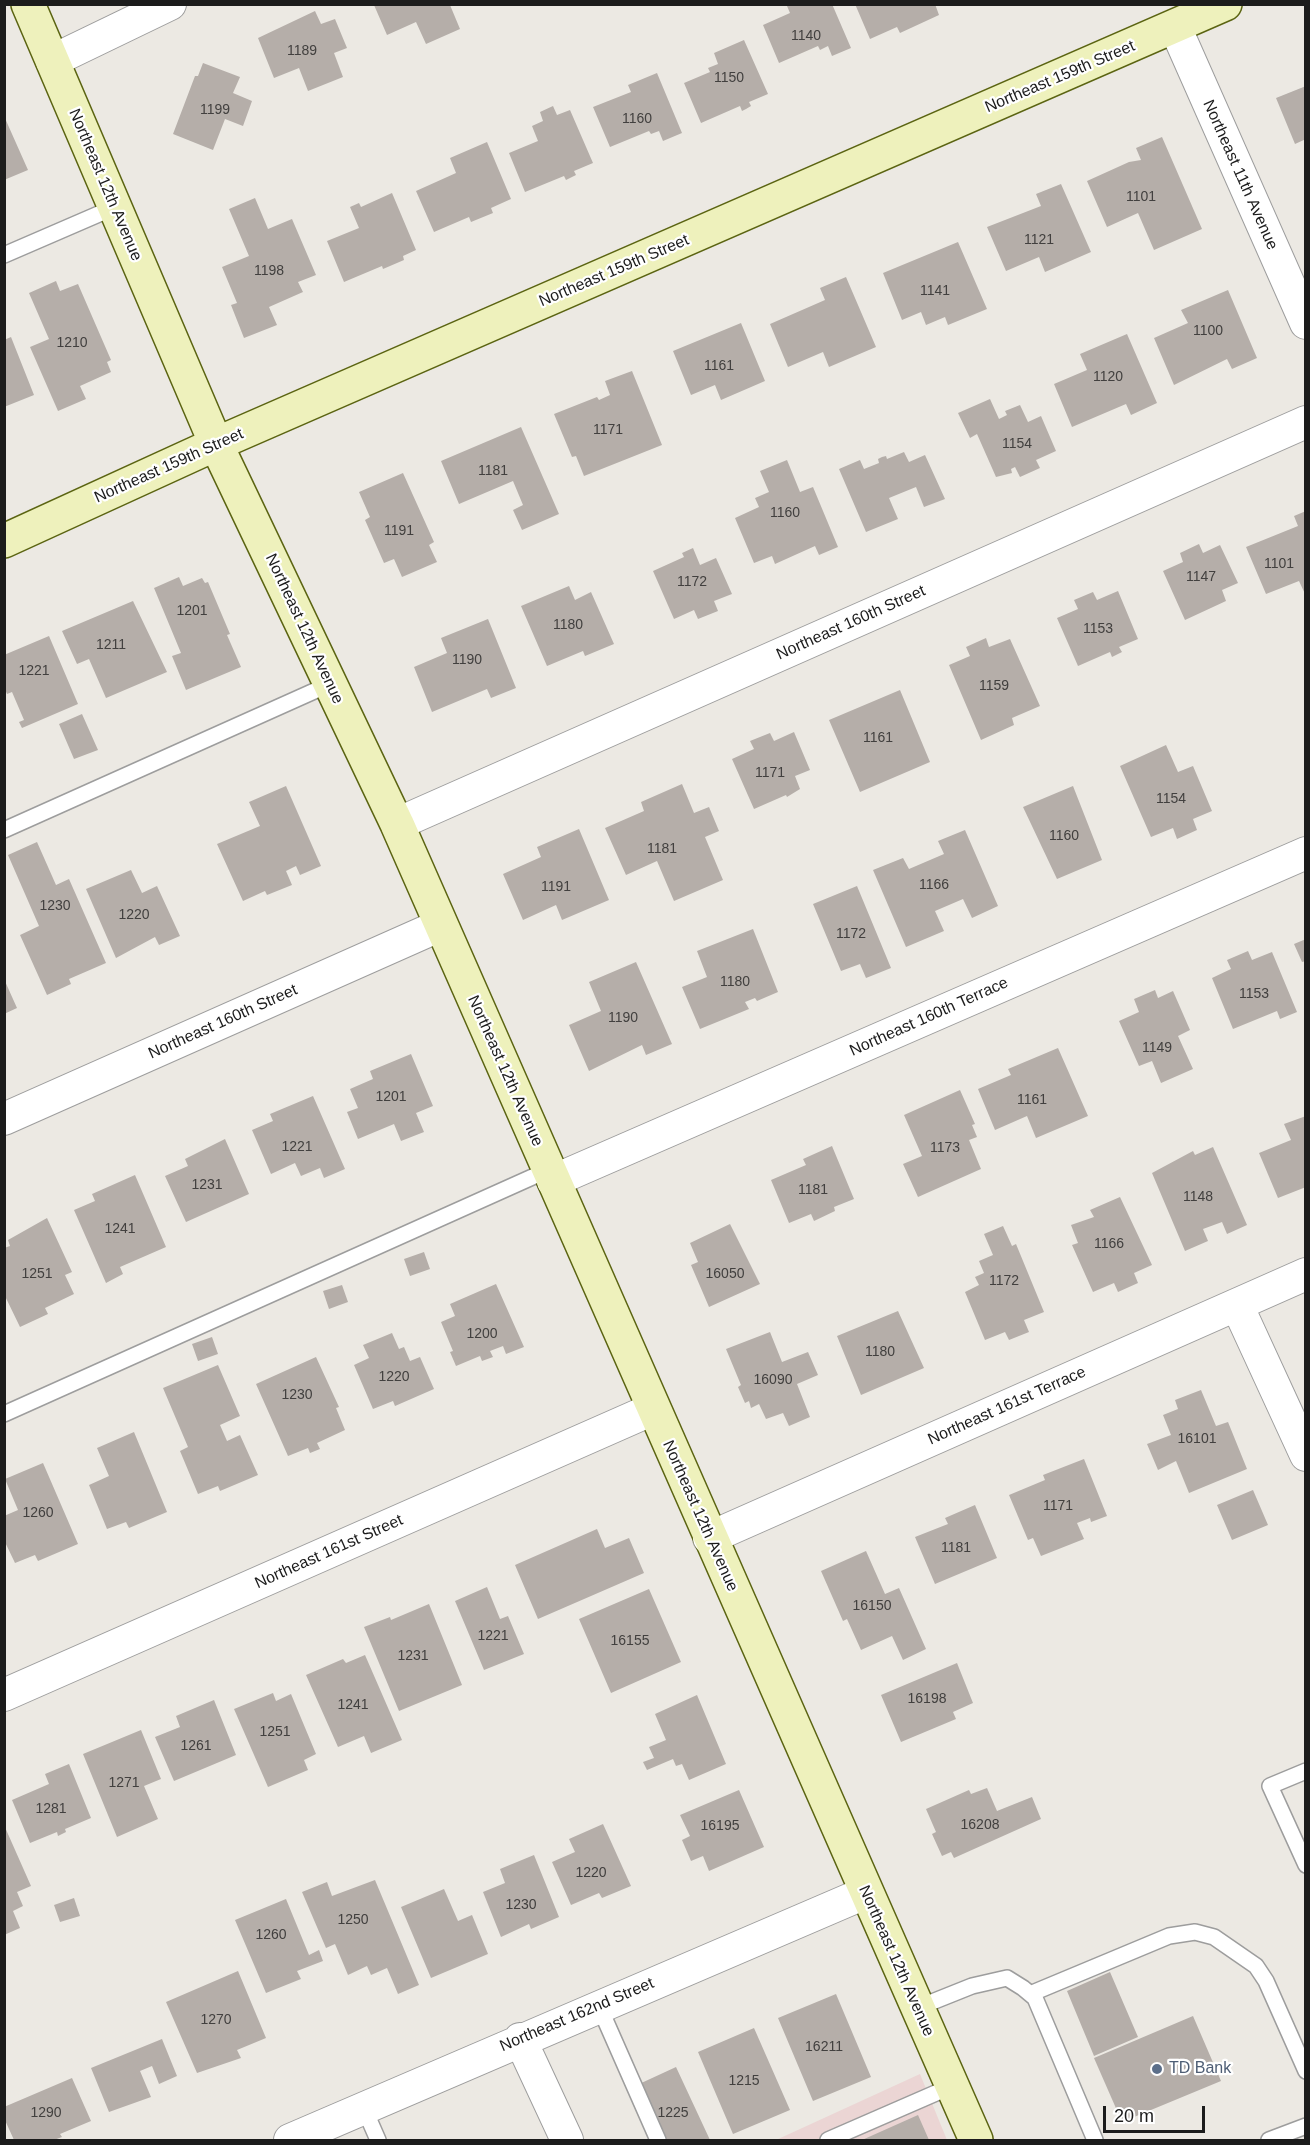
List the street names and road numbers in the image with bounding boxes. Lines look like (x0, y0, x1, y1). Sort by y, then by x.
street label: Northeast 159th Street (982, 37, 1138, 117)
street label: Northeast 11th Avenue (1198, 97, 1282, 253)
street label: Northeast 12th Avenue (64, 106, 146, 264)
street label: Northeast 159th Street (536, 231, 692, 311)
street label: Northeast 159th Street (92, 424, 246, 508)
street label: Northeast 12th Avenue (261, 551, 347, 707)
street label: Northeast 160th Street (774, 581, 928, 665)
street label: Northeast 160th Terrace (847, 973, 1011, 1061)
street label: Northeast 160th Street (146, 980, 300, 1064)
street label: Northeast 12th Avenue (463, 992, 547, 1150)
street label: Northeast 161st Terrace (925, 1363, 1089, 1449)
street label: Northeast 12th Avenue (658, 1437, 742, 1595)
street label: Northeast 161st Street (252, 1511, 406, 1593)
street label: Northeast 12th Avenue (854, 1882, 938, 2040)
street label: Northeast 162nd Street (497, 1974, 657, 2056)

